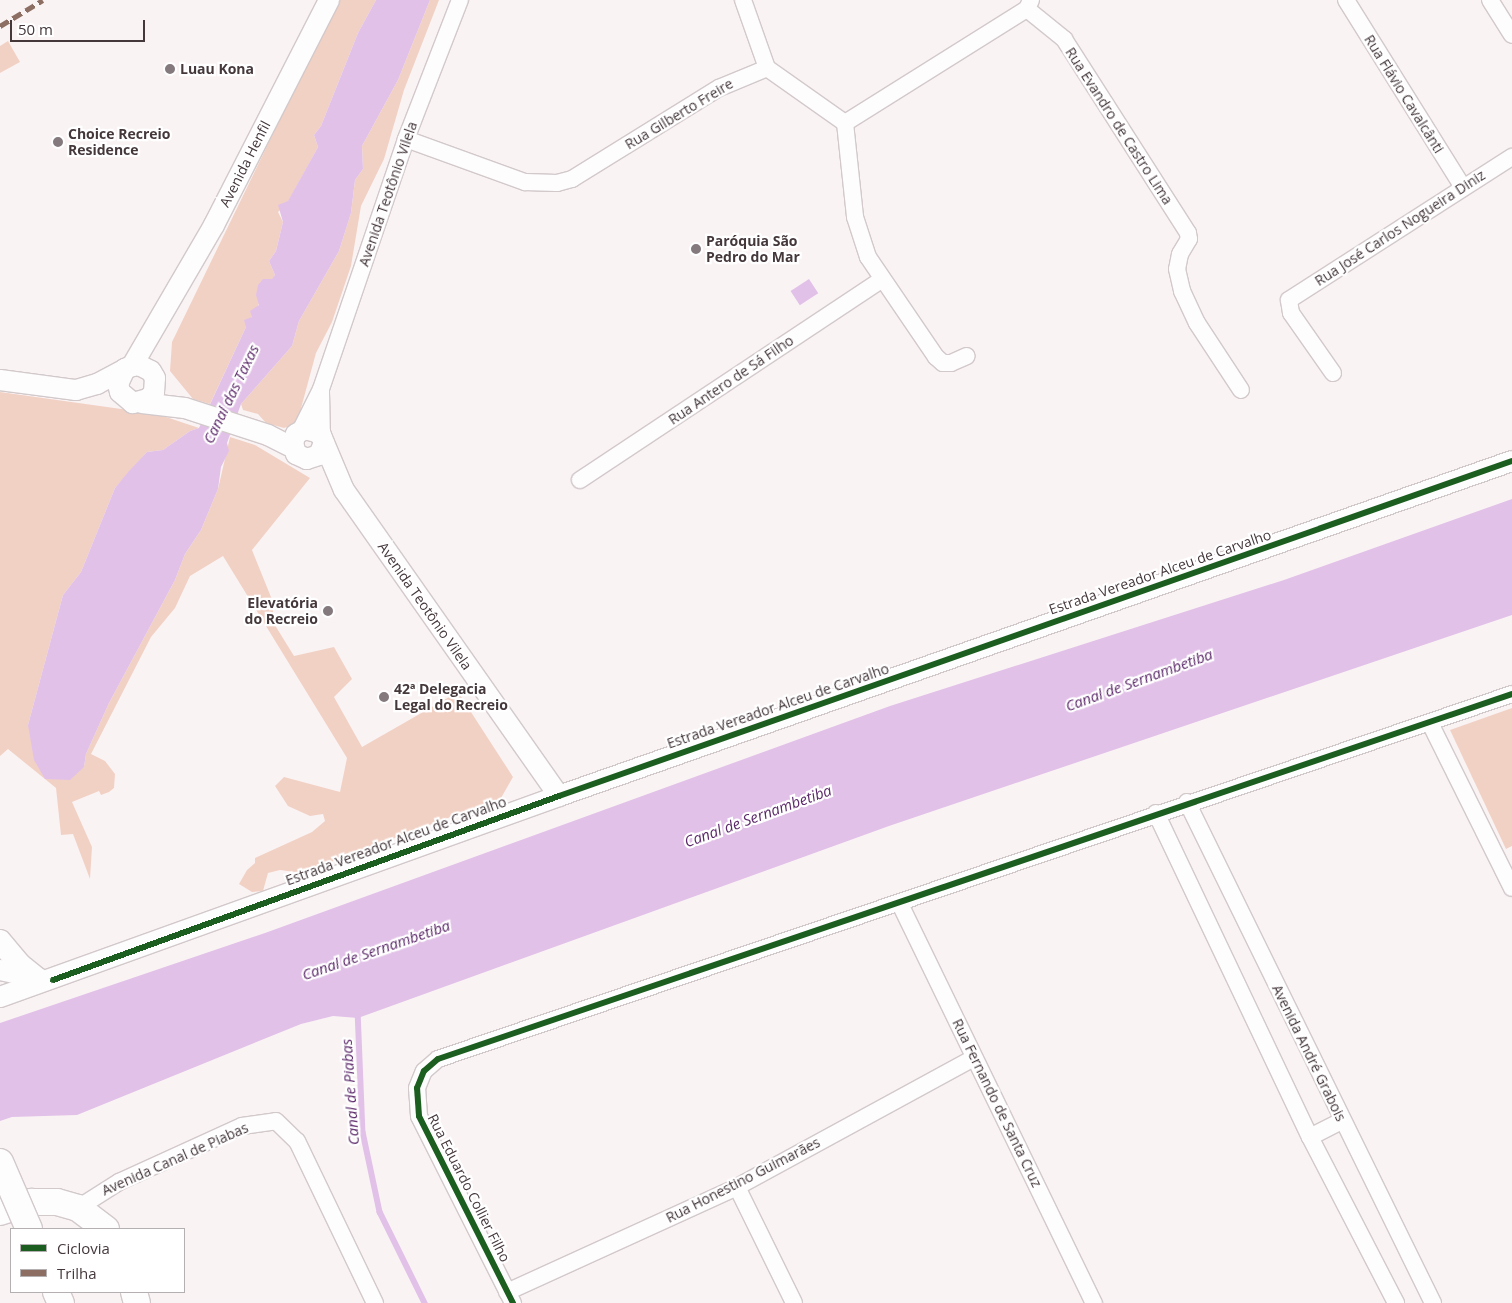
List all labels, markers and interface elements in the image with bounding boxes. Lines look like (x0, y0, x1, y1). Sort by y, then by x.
scale bar (12, 10, 148, 42)
text: 50 m (18, 19, 53, 39)
street label: Rua Flávio Cavalcânti (1361, 32, 1447, 156)
street label: Rua Evandro de Castro Lima (1062, 44, 1176, 208)
place label: Luau Kona (180, 61, 254, 77)
marker: Luau Kona (164, 63, 176, 75)
street label: Rua Gilberto Freire (622, 75, 736, 153)
street label: Avenida Henfil (216, 118, 274, 210)
street label: Avenida Teotônio Vilela (355, 119, 421, 269)
place label: Choice Recreio Residence (68, 126, 170, 158)
marker: Choice Recreio Residence (52, 136, 64, 148)
street label: Rua José Carlos Nogueira Diniz (1312, 167, 1488, 289)
place label: Paróquia São Pedro do Mar (706, 233, 800, 266)
marker: Paróquia São Pedro do Mar (690, 243, 702, 255)
street label: Rua Antero de Sá Filho (665, 332, 797, 428)
water label: Canal das Taxas (199, 342, 263, 446)
street label: Estrada Vereador Alceu de Carvalho (1047, 526, 1273, 618)
street label: Avenida Teotônio Vilela (375, 539, 475, 673)
place label: Elevatória do Recreio (245, 595, 318, 628)
marker: Elevatória do Recreio (322, 605, 334, 617)
water label: Canal de Sernambetiba (1063, 645, 1215, 715)
street label: Estrada Vereador Alceu de Carvalho (665, 660, 891, 752)
place label: 42ª Delegacia Legal do Recreio (394, 681, 508, 714)
marker: 42ª Delegacia Legal do Recreio (378, 691, 390, 703)
water label: Canal de Sernambetiba (682, 781, 834, 851)
street label: Estrada Vereador Alceu de Carvalho (283, 793, 509, 889)
water label: Canal de Sernambetiba (300, 916, 452, 984)
street label: Avenida André Grabois (1269, 982, 1349, 1124)
street label: Rua Fernando de Santa Cruz (949, 1016, 1045, 1190)
water label: Canal de Piabas (337, 1038, 363, 1146)
street label: Rua Eduardo Collier Filho (424, 1111, 514, 1265)
street label: Avenida Canal de Piabas (99, 1119, 251, 1199)
street label: Rua Honestino Guimarães (663, 1134, 823, 1226)
legend (10, 1228, 185, 1293)
text: Ciclovia (57, 1238, 110, 1258)
text: Trilha (57, 1263, 97, 1283)

